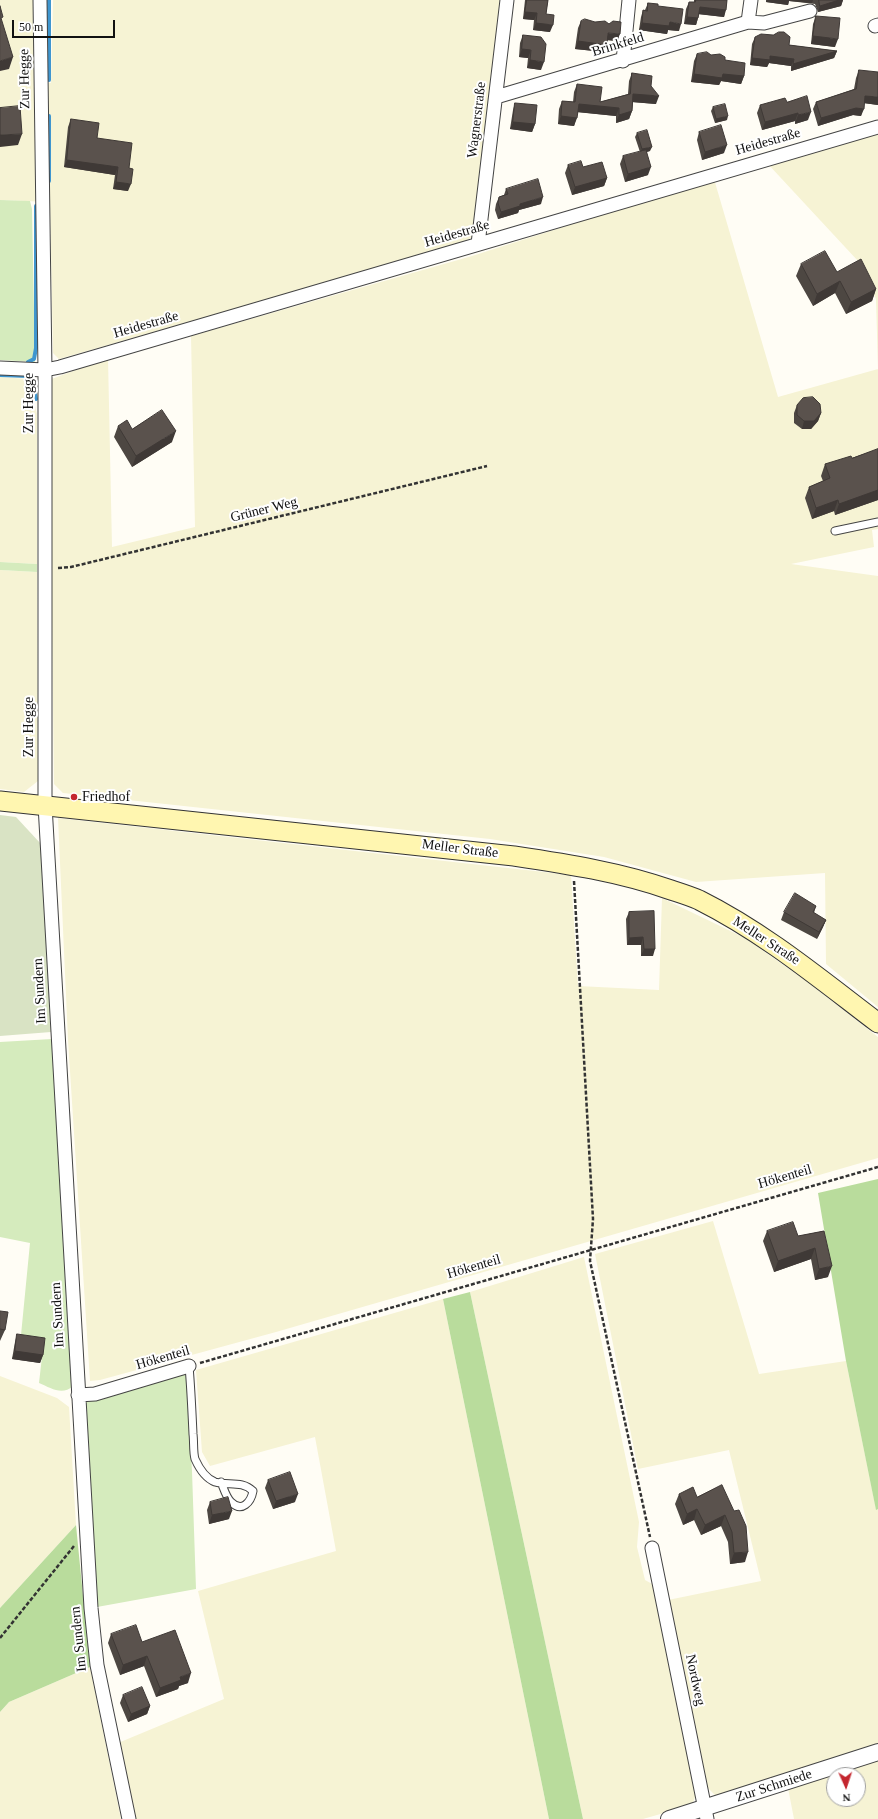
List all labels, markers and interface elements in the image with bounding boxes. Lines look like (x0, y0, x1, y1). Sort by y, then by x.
scale bar (14, 12, 117, 38)
text: 50 m (19, 20, 43, 34)
street label: Brinkfeld (590, 29, 646, 61)
street label: Zur Hegge (16, 49, 34, 109)
street label: Wagnerstraße (464, 81, 490, 159)
street label: Heidestraße (734, 125, 802, 159)
street label: Heidestraße (423, 217, 491, 251)
street label: Heidestraße (112, 308, 180, 342)
street label: Zur Hegge (21, 373, 37, 433)
street label: Grüner Weg (229, 494, 299, 526)
street label: Zur Hegge (21, 697, 37, 757)
place label: Friedhof (82, 789, 130, 805)
marker: Friedhof (69, 792, 79, 802)
street label: Meller Straße (421, 836, 499, 862)
street label: Meller Straße (729, 913, 803, 969)
street label: Im Sundern (30, 958, 50, 1024)
street label: Hökenteil (756, 1161, 814, 1193)
street label: Hökenteil (445, 1251, 503, 1283)
street label: Im Sundern (48, 1282, 68, 1348)
street label: Hökenteil (134, 1342, 192, 1374)
street label: Im Sundern (67, 1605, 91, 1673)
street label: Nordweg (681, 1653, 709, 1707)
street label: Zur Schmiede (734, 1766, 814, 1806)
north arrow (826, 1767, 866, 1807)
text: N (842, 1792, 851, 1804)

